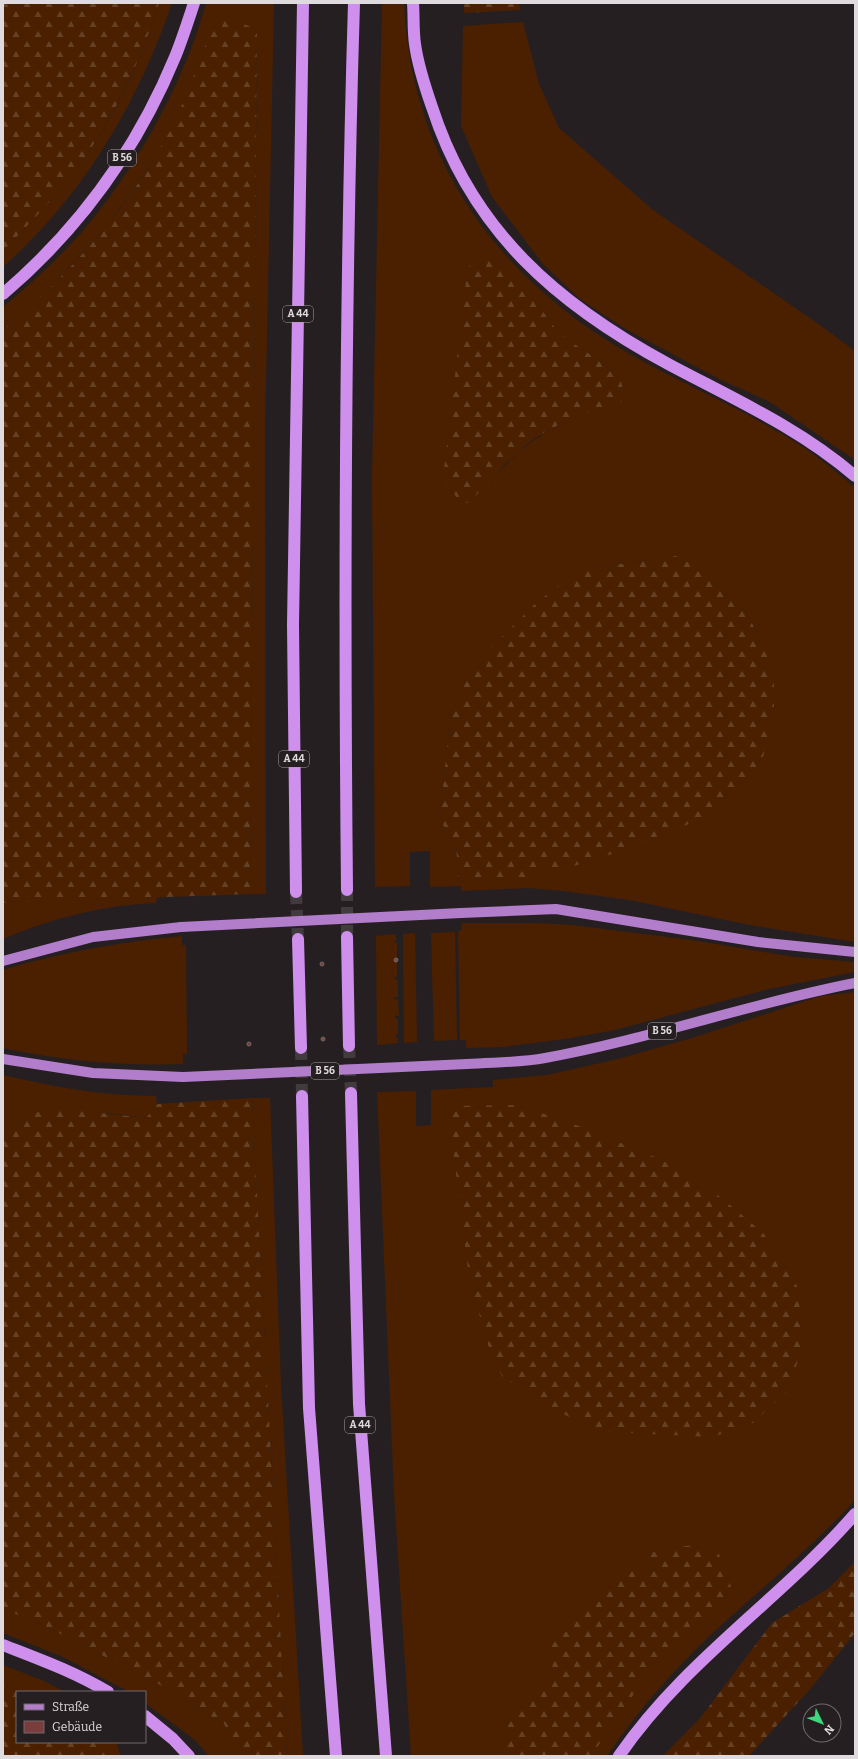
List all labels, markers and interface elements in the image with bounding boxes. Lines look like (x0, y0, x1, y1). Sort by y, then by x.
road number: B 56 (108, 150, 136, 166)
road number: A 44 (283, 306, 313, 322)
road number: A 44 (279, 751, 309, 767)
road number: B 56 (648, 1023, 676, 1039)
road number: B 56 (311, 1063, 339, 1079)
road number: A 44 (345, 1417, 375, 1433)
legend (16, 1691, 146, 1743)
text: Straße (52, 1700, 89, 1714)
north arrow (802, 1703, 842, 1743)
text: Gebäude (52, 1720, 102, 1734)
text: N (821, 1722, 837, 1737)

